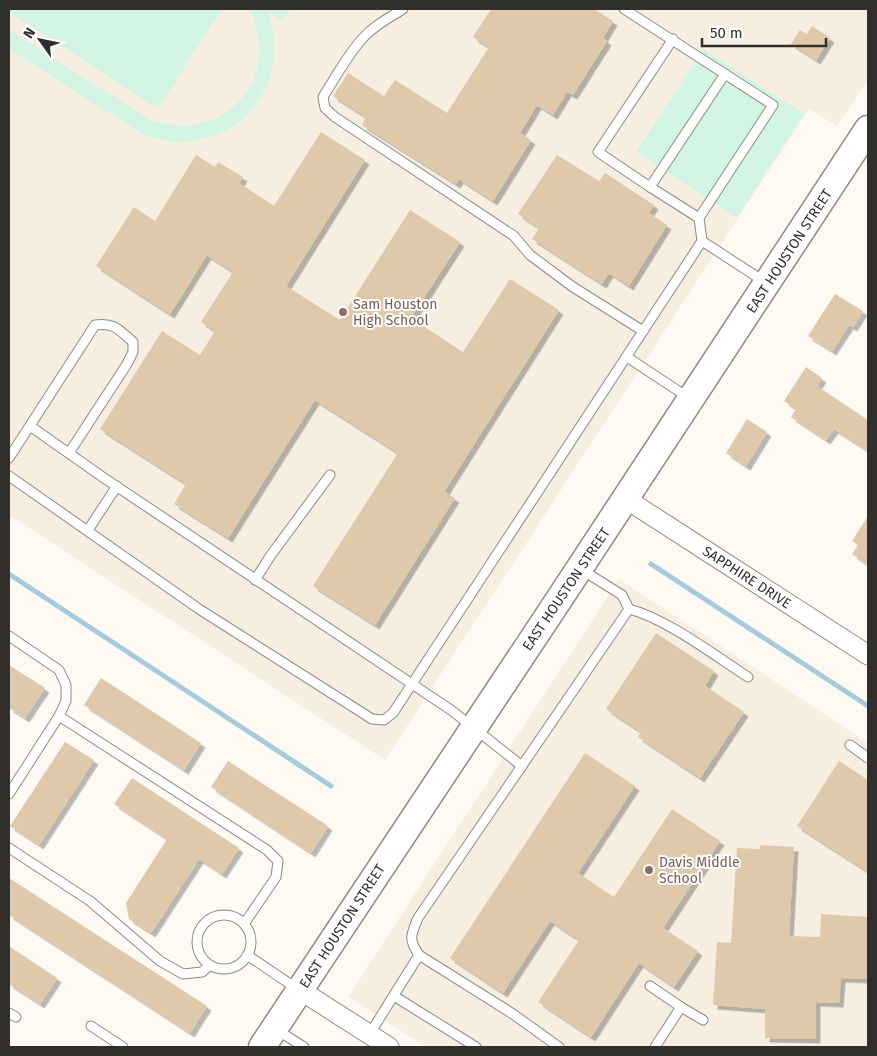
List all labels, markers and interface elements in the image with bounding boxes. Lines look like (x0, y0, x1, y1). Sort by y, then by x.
north arrow (15, 15, 65, 65)
scale bar (702, 15, 826, 47)
text: 50 m (710, 24, 743, 42)
text: N (20, 25, 39, 42)
street label: EAST HOUSTON STREET (743, 185, 836, 316)
place label: Sam Houston High School (353, 296, 438, 329)
marker: Sam Houston High School (337, 306, 349, 318)
street label: EAST HOUSTON STREET (519, 524, 614, 654)
street label: SAPPHIRE DRIVE (699, 542, 794, 612)
place label: Davis Middle School (659, 854, 740, 887)
street label: EAST HOUSTON STREET (296, 860, 389, 991)
marker: Davis Middle School (643, 864, 655, 876)

